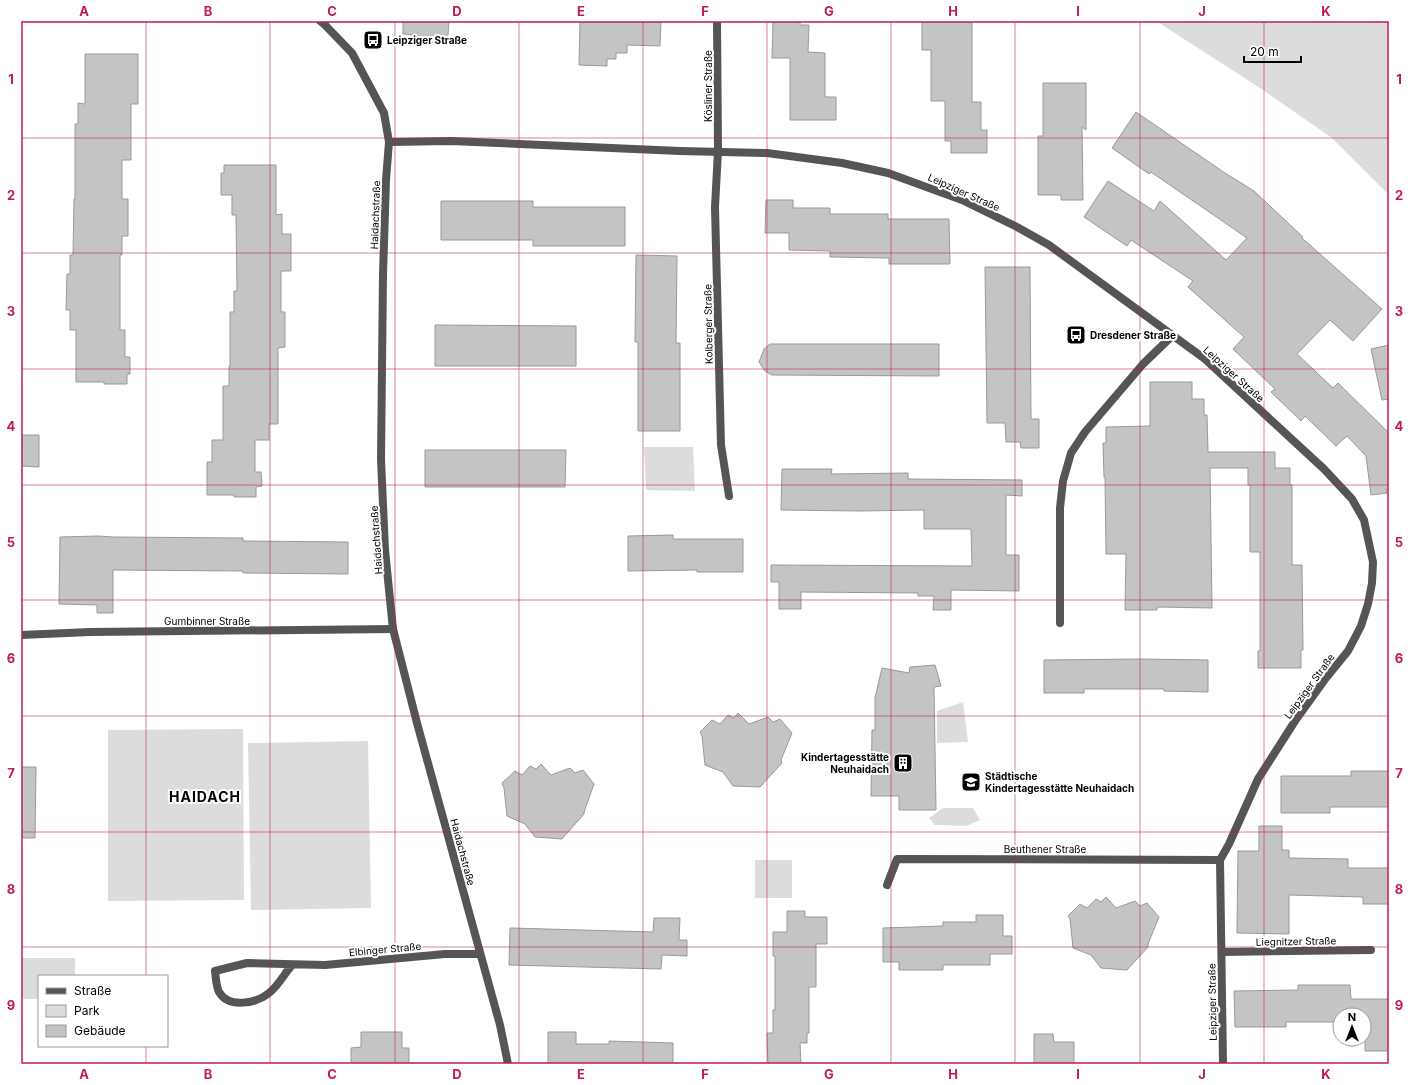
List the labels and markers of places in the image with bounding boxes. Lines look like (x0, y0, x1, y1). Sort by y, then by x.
bus stop icon: Leipziger Straße (362, 29, 384, 51)
place label: Leipziger Straße (387, 34, 467, 47)
bus stop icon: Dresdener Straße (1065, 324, 1087, 346)
place label: Dresdener Straße (1090, 329, 1176, 341)
place label: Kindertagesstätte Neuhaidach (801, 751, 889, 775)
building icon: Kindertagesstätte Neuhaidach (892, 752, 914, 774)
place label: Städtische Kindertagesstätte Neuhaidach (985, 770, 1134, 795)
school or university icon: Städtische Kindertagesstätte Neuhaidach (960, 771, 982, 793)

